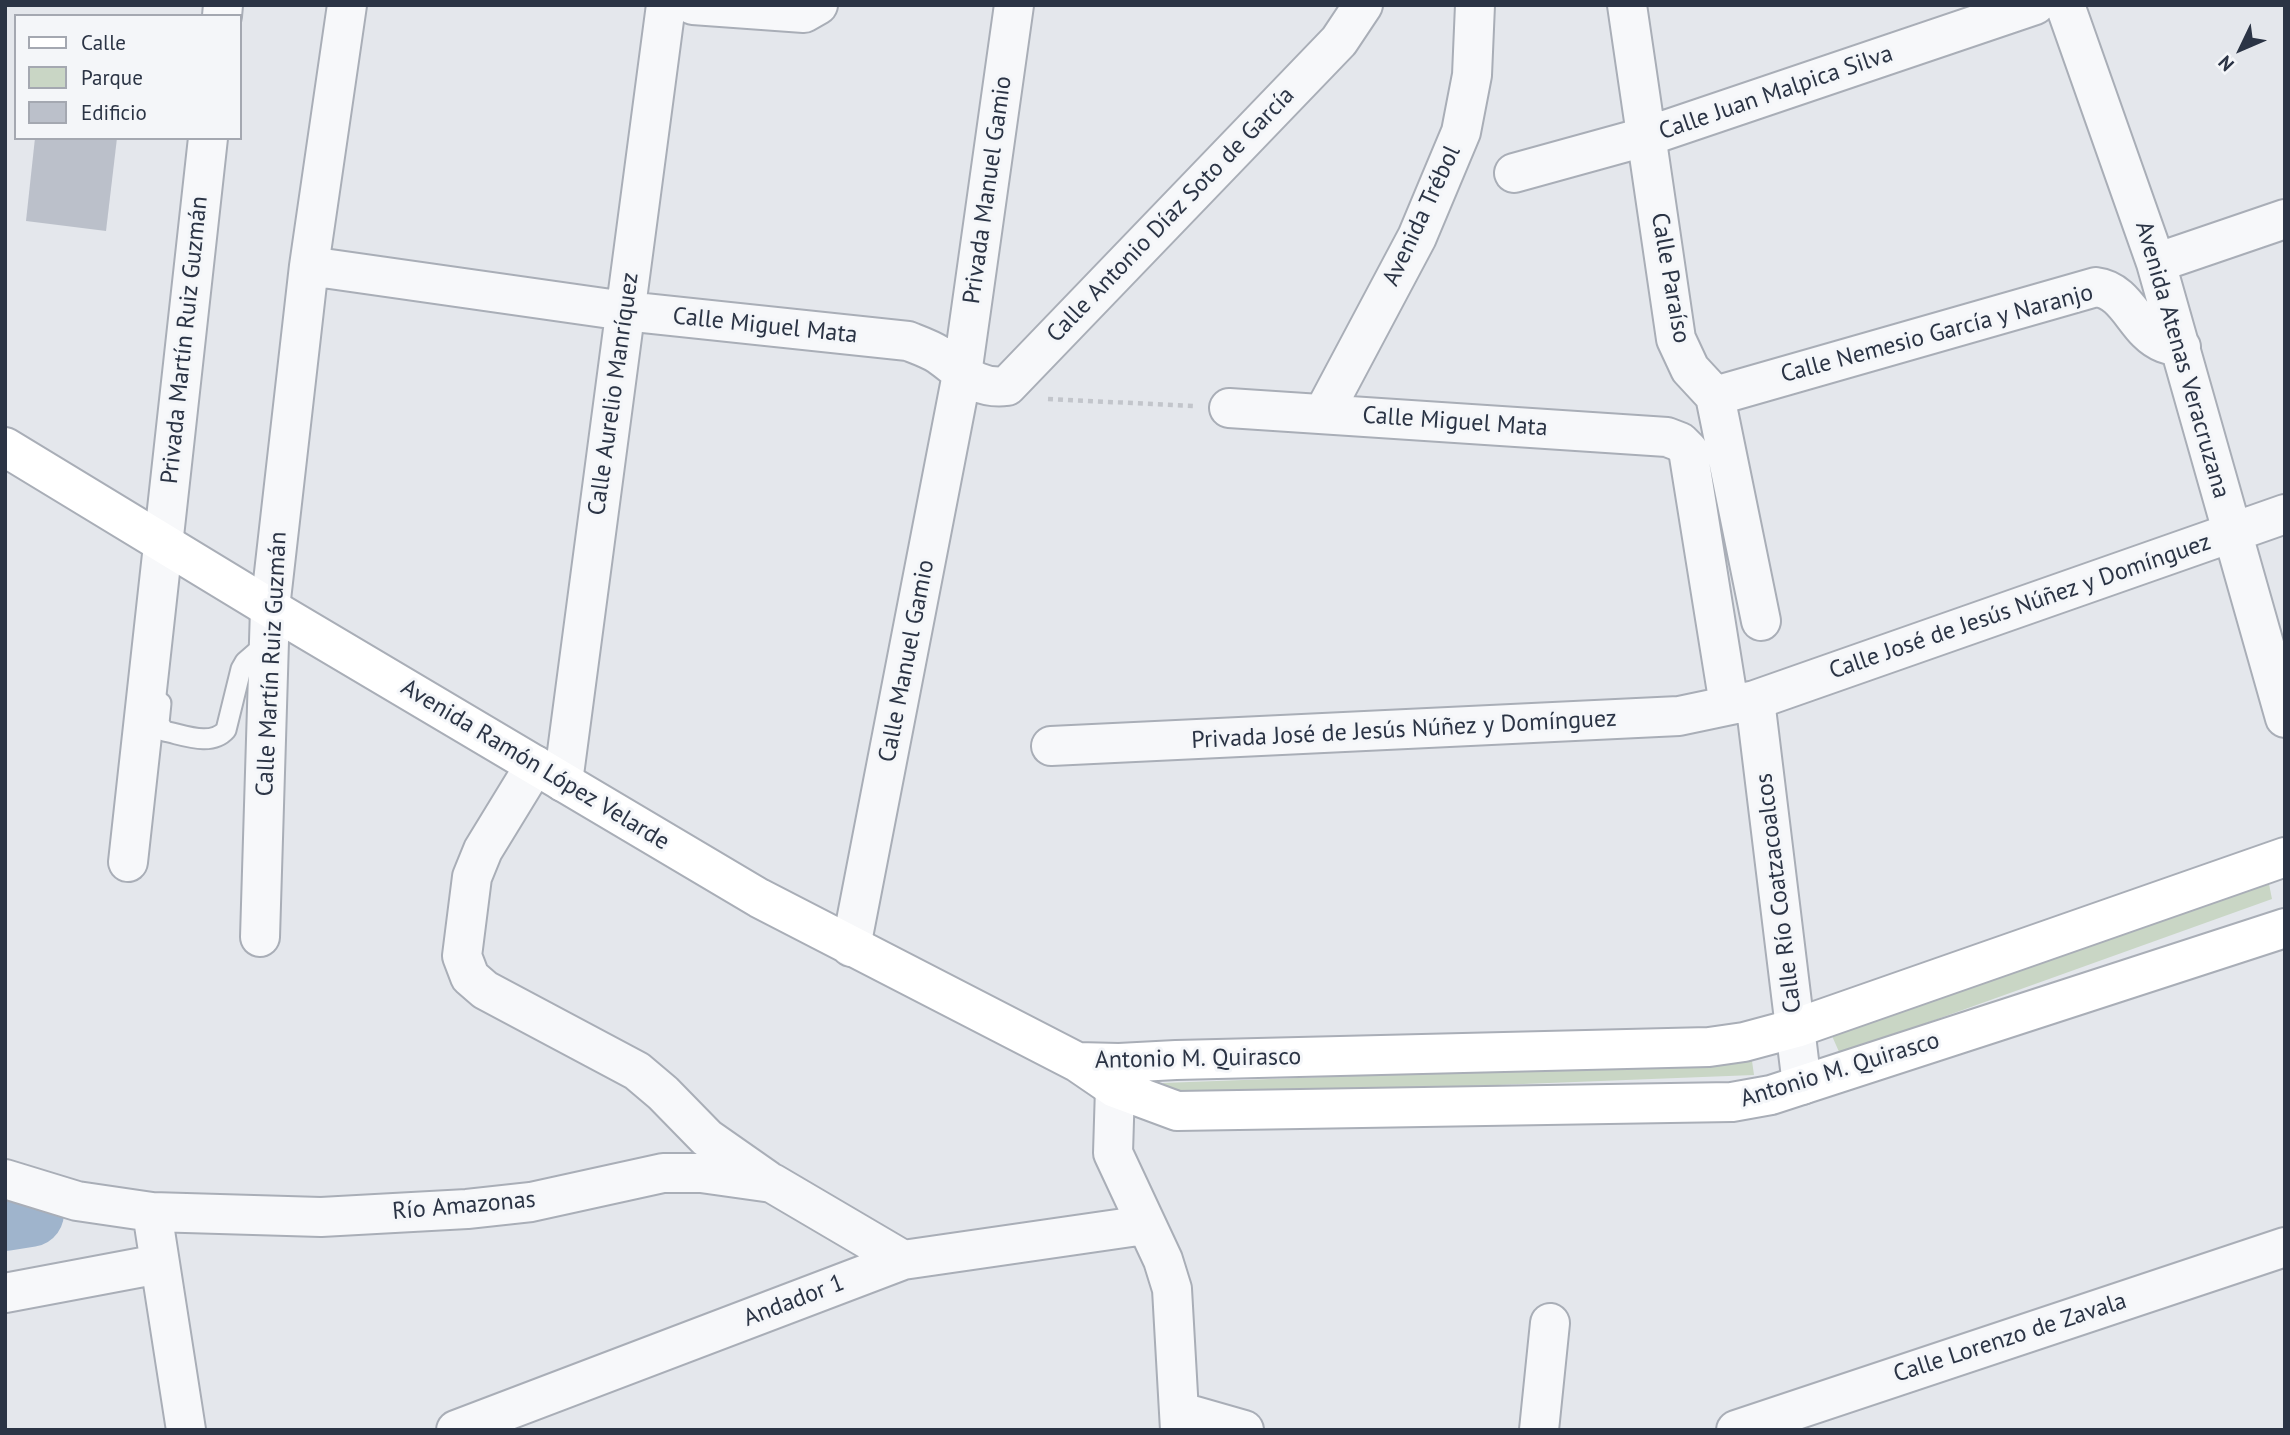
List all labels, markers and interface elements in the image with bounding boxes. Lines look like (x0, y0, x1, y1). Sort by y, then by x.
legend (14, 14, 242, 140)
north arrow (2206, 14, 2276, 84)
text: Calle (81, 29, 126, 56)
street label: Calle Juan Malpica Silva (1655, 39, 1897, 147)
text: N (2213, 51, 2239, 76)
text: Parque (81, 64, 143, 91)
street label: Privada Manuel Gamio (958, 74, 1018, 306)
street label: Calle Antonio Díaz Soto de García (1041, 81, 1301, 349)
text: Edificio (81, 99, 147, 126)
street label: Avenida Trébol (1377, 141, 1467, 291)
street label: Privada Martín Ruiz Guzmán (156, 195, 214, 485)
street label: Calle Paraíso (1644, 211, 1696, 345)
street label: Avenida Atenas Veracruzana (2129, 218, 2235, 502)
street label: Calle Aurelio Manríquez (583, 271, 645, 517)
street label: Calle Nemesio García y Naranjo (1778, 278, 2096, 390)
street label: Calle Miguel Mata (671, 302, 859, 350)
street label: Calle Miguel Mata (1361, 401, 1549, 443)
street label: Calle José de Jesús Núñez y Domínguez (1825, 528, 2215, 686)
street label: Calle Martín Ruiz Guzmán (251, 531, 293, 797)
street label: Calle Manuel Gamio (873, 557, 941, 765)
street label: Avenida Ramón López Velarde (396, 673, 674, 857)
street label: Privada José de Jesús Núñez y Domínguez (1191, 704, 1617, 756)
street label: Calle Río Coatzacoalcos (1750, 772, 1808, 1014)
street label: Antonio M. Quirasco (1737, 1026, 1943, 1114)
street label: Antonio M. Quirasco (1095, 1043, 1301, 1075)
street label: Río Amazonas (391, 1185, 537, 1227)
street label: Andador 1 (740, 1269, 848, 1333)
street label: Calle Lorenzo de Zavala (1890, 1287, 2130, 1389)

